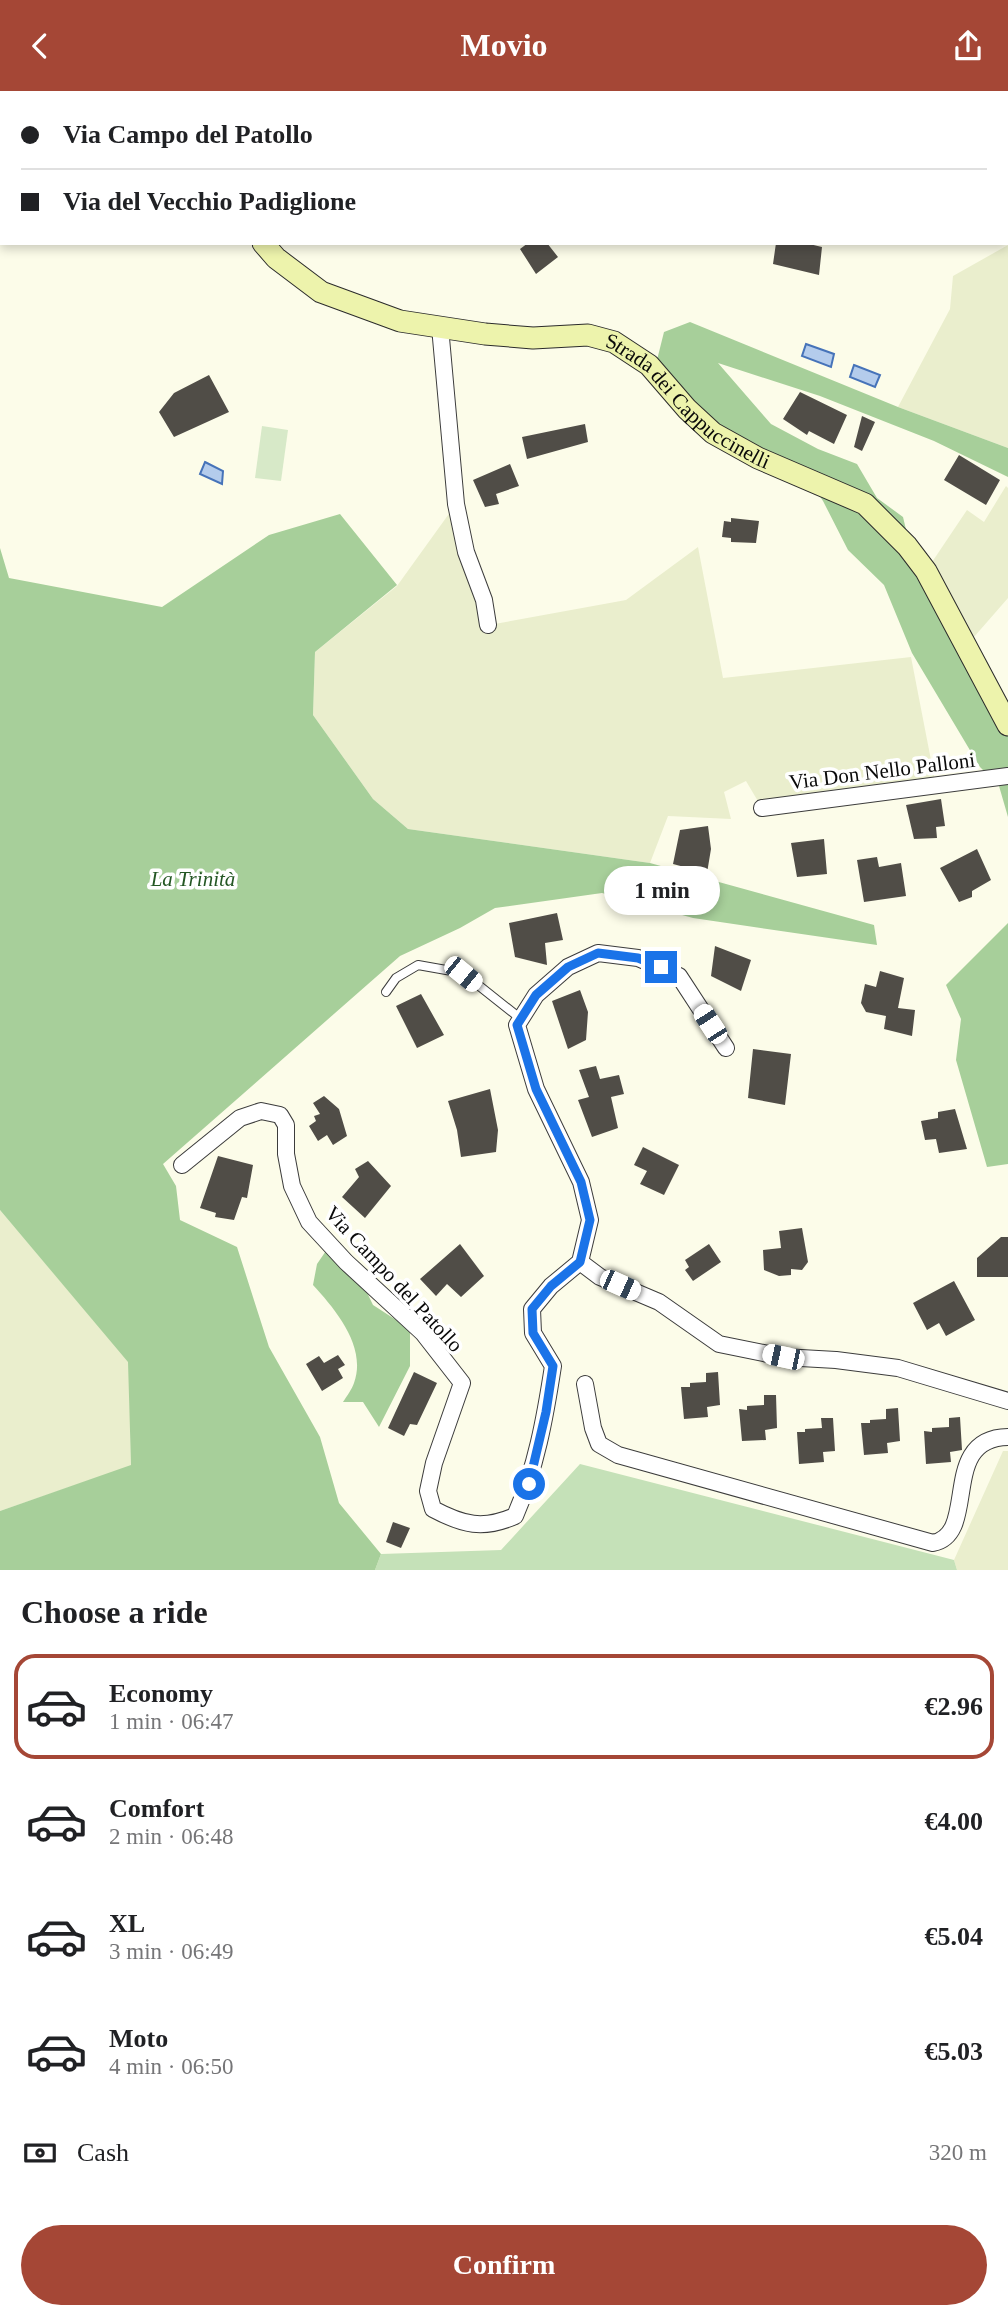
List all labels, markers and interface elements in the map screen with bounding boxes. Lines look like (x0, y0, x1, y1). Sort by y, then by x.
icon: back (21, 27, 59, 65)
text: Movio (460, 27, 548, 63)
icon: share (949, 27, 987, 65)
text: Via Campo del Patollo (63, 120, 313, 149)
text: Via del Vecchio Padiglione (63, 187, 356, 216)
street label: Strada dei Cappuccinelli (603, 328, 774, 474)
street label: Via Don Nello Palloni (788, 748, 976, 794)
callout: 1 min (603, 865, 719, 915)
park label: La Trinità (150, 867, 235, 891)
text: 1 min (634, 878, 690, 903)
route end (645, 951, 677, 983)
car (441, 953, 486, 995)
car (690, 1001, 731, 1047)
street label: Via Campo del Patollo (320, 1201, 468, 1357)
car (597, 1267, 644, 1303)
car (761, 1342, 806, 1372)
route start (513, 1468, 545, 1500)
text: Choose a ride (21, 1594, 208, 1630)
icon: car (25, 1675, 88, 1738)
text: Economy (109, 1679, 213, 1708)
text: €2.96 (925, 1692, 983, 1721)
text: 1 min · 06:47 (109, 1709, 234, 1734)
icon: car (25, 1790, 88, 1853)
text: Comfort (109, 1794, 204, 1823)
text: €4.00 (925, 1807, 983, 1836)
text: 2 min · 06:48 (109, 1824, 234, 1849)
icon: car (25, 1905, 88, 1968)
text: XL (109, 1909, 145, 1938)
text: €5.04 (925, 1922, 983, 1951)
text: 3 min · 06:49 (109, 1939, 234, 1964)
icon: car (25, 2020, 88, 2083)
text: Moto (109, 2024, 168, 2053)
text: €5.03 (925, 2037, 983, 2066)
text: 4 min · 06:50 (109, 2054, 234, 2079)
icon: cash (21, 2134, 59, 2172)
text: Cash (77, 2138, 129, 2167)
text: 320 m (929, 2140, 987, 2165)
button: Confirm (21, 2225, 987, 2305)

